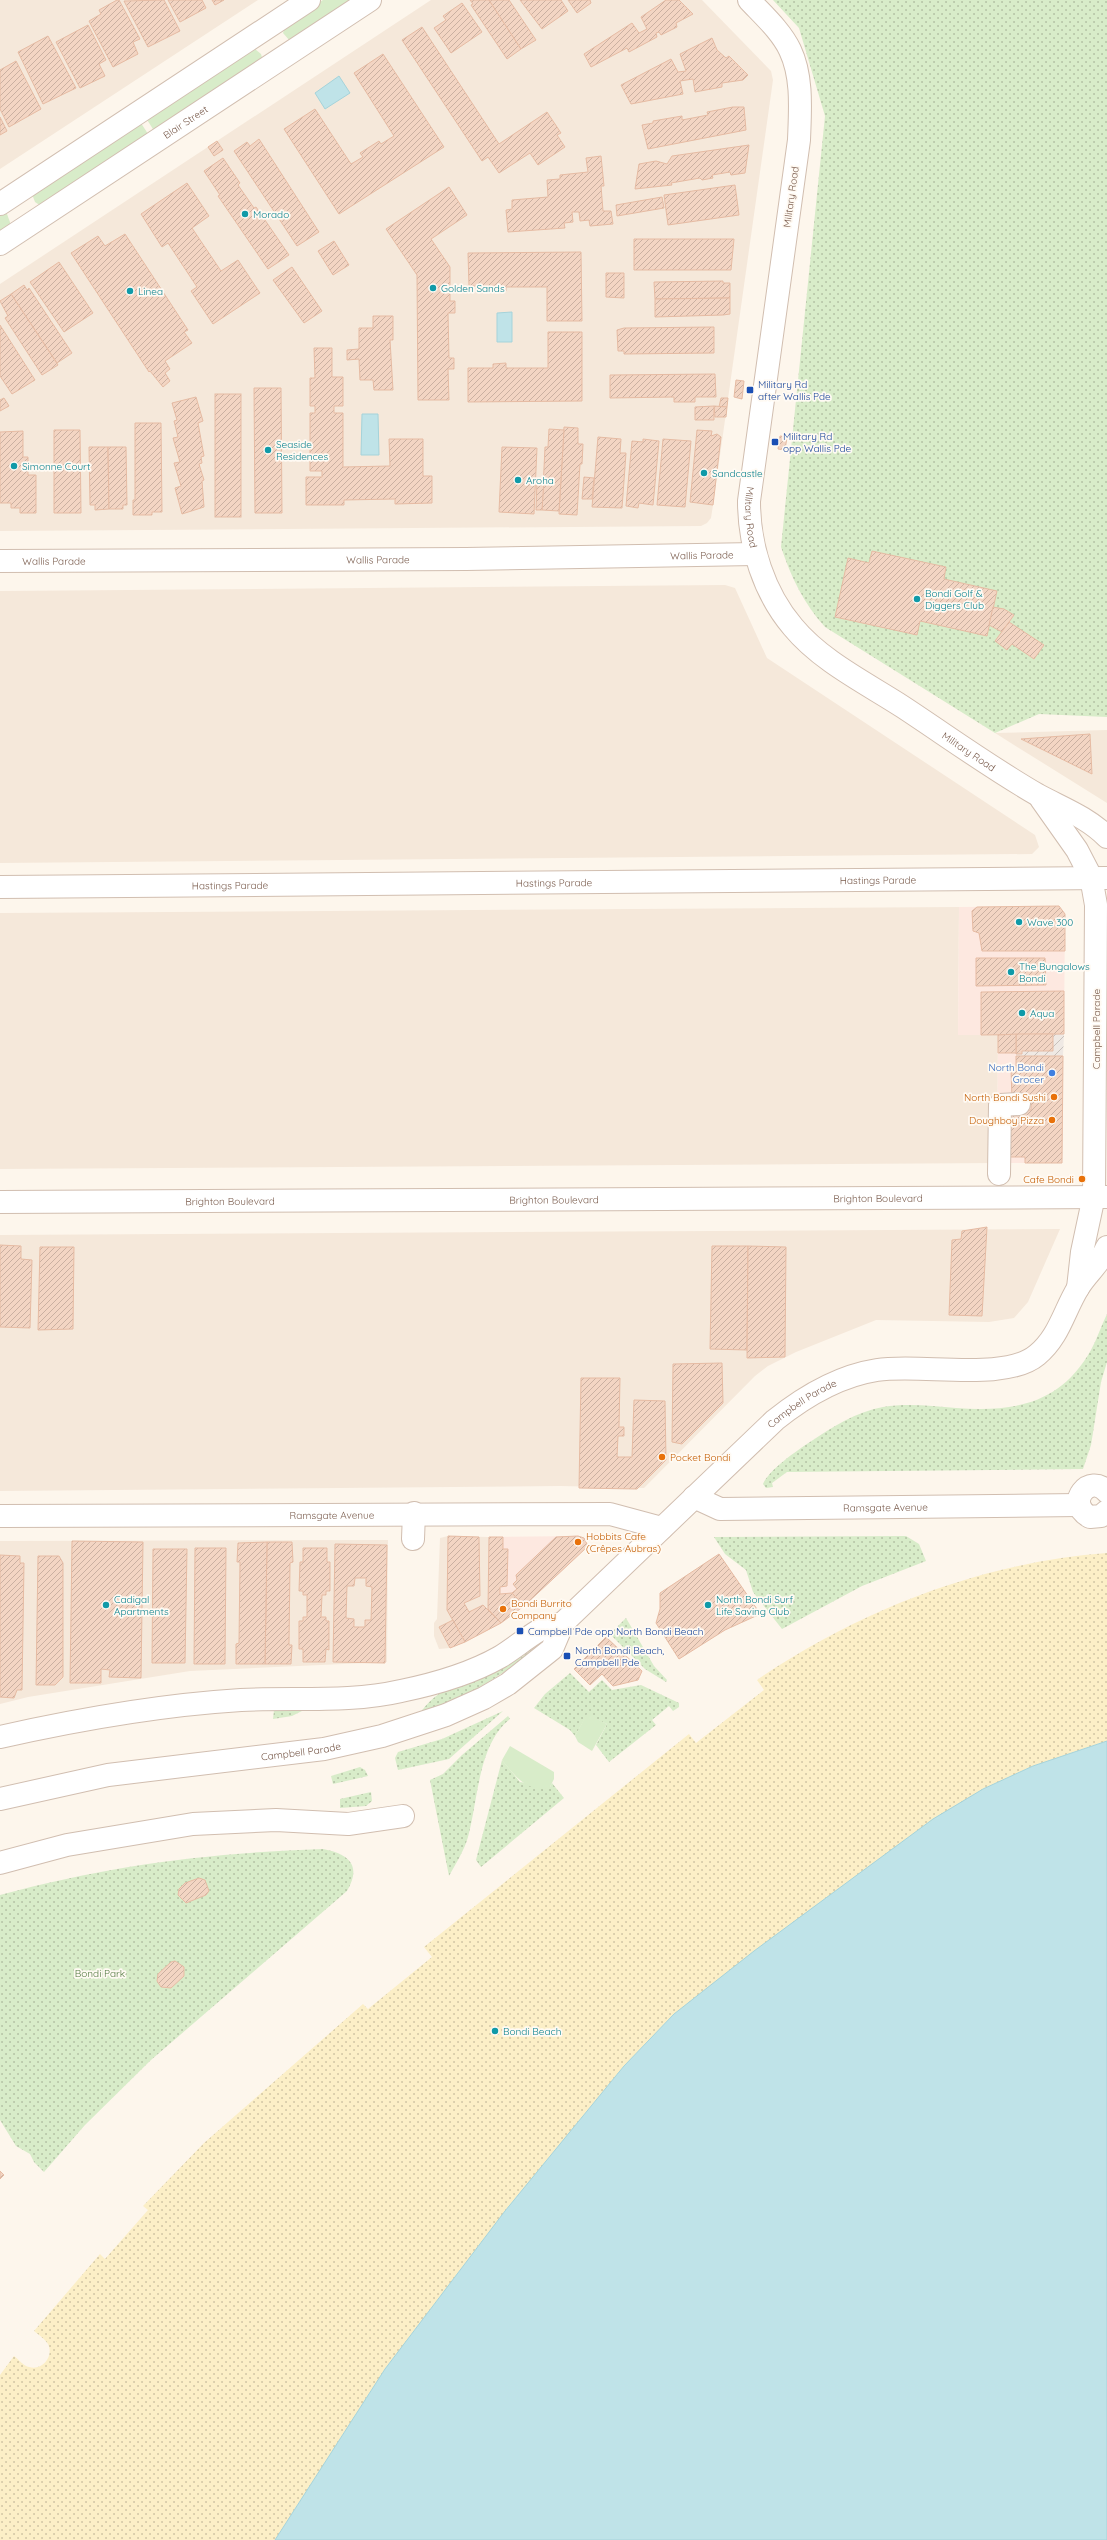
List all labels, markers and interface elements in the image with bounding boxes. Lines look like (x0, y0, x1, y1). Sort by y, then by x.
street label: Blair Street (160, 102, 211, 141)
street label: Military Road (780, 166, 802, 228)
place label: Morado (253, 208, 289, 221)
marker: Morado (240, 209, 250, 219)
place label: Golden Sands (441, 282, 505, 295)
marker: Golden Sands (428, 283, 438, 293)
place label: Linea (138, 285, 163, 298)
marker: Linea (125, 286, 135, 296)
place label: Military Rd after Wallis Pde (758, 378, 831, 403)
marker: Military Rd after Wallis Pde (745, 385, 755, 395)
place label: Military Rd opp Wallis Pde (783, 430, 852, 455)
marker: Military Rd opp Wallis Pde (770, 437, 780, 447)
place label: Seaside Residences (276, 438, 328, 463)
marker: Seaside Residences (263, 445, 273, 455)
place label: Simonne Court (22, 460, 91, 473)
marker: Simonne Court (9, 461, 19, 471)
place label: Sandcastle (712, 467, 763, 480)
marker: Sandcastle (699, 468, 709, 478)
place label: Aroha (526, 474, 554, 487)
marker: Aroha (513, 475, 523, 485)
street label: Military Road (742, 486, 761, 549)
street label: Wallis Parade (670, 548, 734, 562)
street label: Wallis Parade (346, 553, 410, 566)
street label: Wallis Parade (22, 554, 86, 567)
place label: Bondi Golf & Diggers Club (925, 587, 984, 612)
marker: Bondi Golf & Diggers Club (912, 594, 922, 604)
street label: Military Road (940, 729, 998, 774)
street label: Hastings Parade (840, 873, 917, 887)
street label: Hastings Parade (516, 876, 593, 889)
street label: Hastings Parade (192, 878, 269, 892)
place label: Wave 300 (1027, 916, 1073, 929)
marker: Wave 300 (1014, 917, 1024, 927)
place label: The Bungalows Bondi (1019, 960, 1090, 985)
marker: The Bungalows Bondi (1006, 967, 1016, 977)
street label: Campbell Parade (1090, 989, 1103, 1069)
place label: Aqua (1030, 1007, 1054, 1020)
marker: Aqua (1017, 1008, 1027, 1018)
place label: North Bondi Grocer (989, 1061, 1044, 1086)
marker: North Bondi Grocer (1047, 1068, 1057, 1078)
place label: North Bondi Sushi (964, 1091, 1046, 1104)
marker: North Bondi Sushi (1049, 1092, 1059, 1102)
place label: Doughboy Pizza (969, 1114, 1044, 1127)
marker: Doughboy Pizza (1047, 1115, 1057, 1125)
place label: Cafe Bondi (1023, 1173, 1074, 1186)
marker: Cafe Bondi (1077, 1174, 1087, 1184)
street label: Brighton Boulevard (833, 1191, 923, 1205)
street label: Brighton Boulevard (509, 1193, 599, 1206)
street label: Brighton Boulevard (185, 1194, 275, 1208)
street label: Campbell Parade (764, 1376, 839, 1431)
place label: Pocket Bondi (670, 1451, 731, 1464)
marker: Pocket Bondi (657, 1452, 667, 1462)
street label: Ramsgate Avenue (843, 1500, 928, 1514)
street label: Ramsgate Avenue (290, 1508, 375, 1522)
place label: Hobbits Cafe (Crêpes Aubras) (586, 1530, 661, 1555)
marker: Hobbits Cafe (Crêpes Aubras) (573, 1537, 583, 1547)
place label: Cadigal Apartments (114, 1593, 169, 1618)
place label: North Bondi Surf Life Saving Club (716, 1593, 793, 1618)
place label: Bondi Burrito Company (511, 1597, 572, 1622)
marker: Cadigal Apartments (101, 1600, 111, 1610)
marker: North Bondi Surf Life Saving Club (703, 1600, 713, 1610)
marker: Bondi Burrito Company (498, 1604, 508, 1614)
place label: Campbell Pde opp North Bondi Beach (528, 1625, 703, 1638)
marker: Campbell Pde opp North Bondi Beach (515, 1626, 525, 1636)
place label: North Bondi Beach, Campbell Pde (575, 1644, 664, 1669)
marker: North Bondi Beach, Campbell Pde (562, 1651, 572, 1661)
street label: Campbell Parade (260, 1739, 342, 1763)
park label: Bondi Park (75, 1967, 125, 1980)
place label: Bondi Beach (503, 2025, 561, 2038)
marker: Bondi Beach (490, 2026, 500, 2036)

